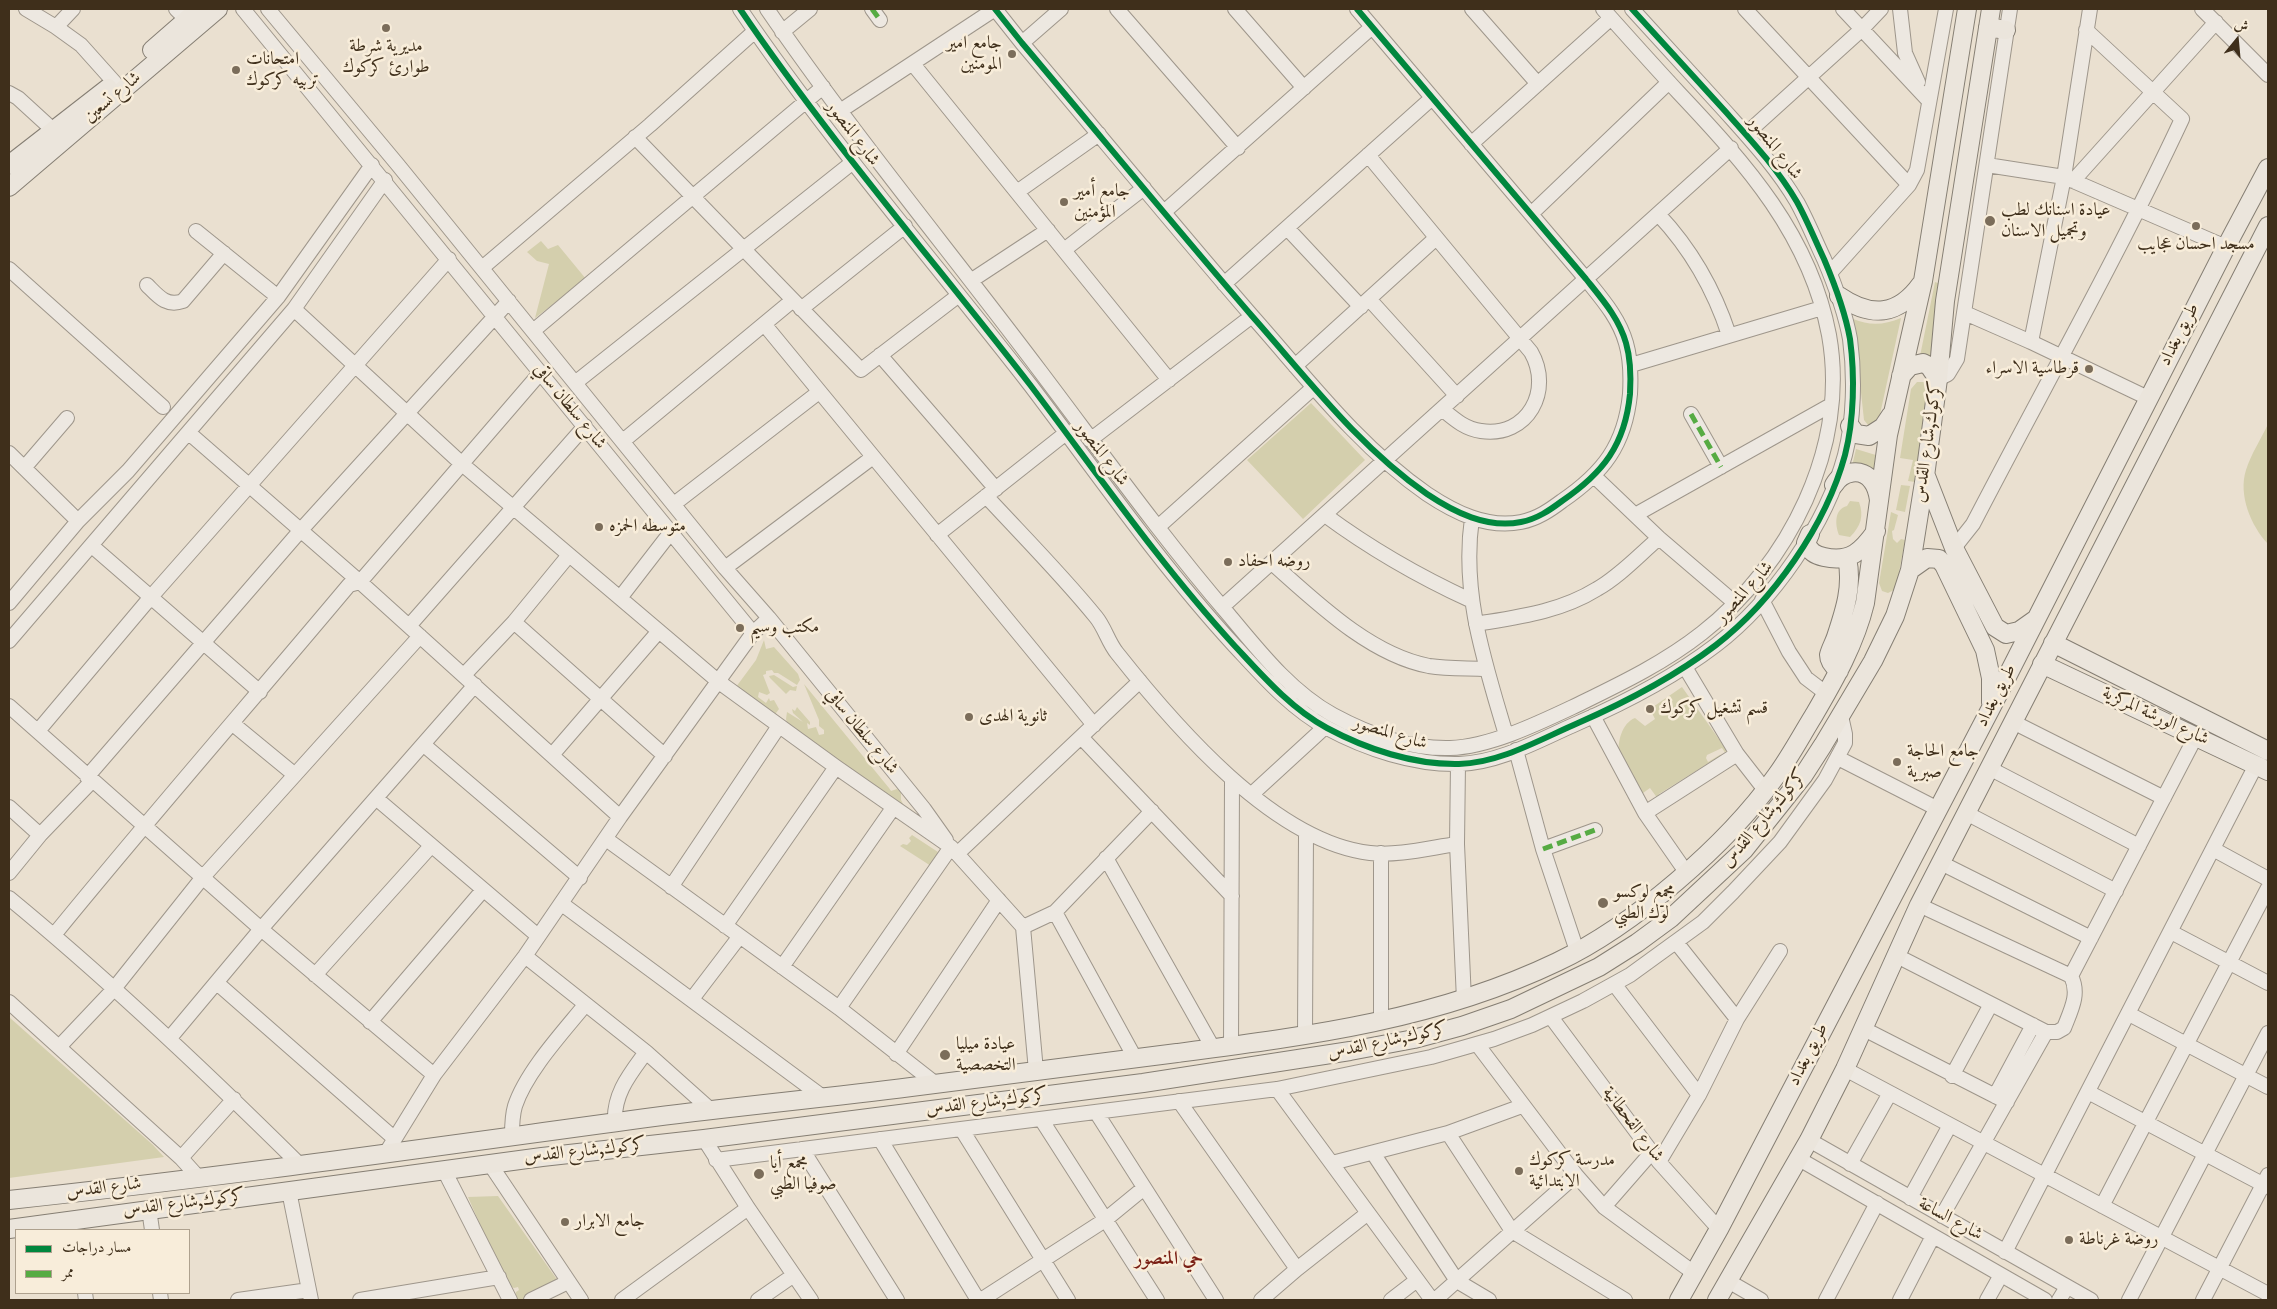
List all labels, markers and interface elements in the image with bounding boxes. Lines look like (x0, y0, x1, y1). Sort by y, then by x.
north arrow (2212, 15, 2262, 65)
text: ش (2232, 15, 2251, 36)
marker: مديرية شرطة طوارئ كركوك (380, 22, 392, 34)
place label: جامع امير المومنين (946, 33, 1002, 76)
place label: مديرية شرطة طوارئ كركوك (342, 36, 430, 78)
marker: جامع امير المومنين (1006, 48, 1018, 60)
place label: امتحانات تربيه كركوك (246, 49, 319, 92)
marker: امتحانات تربيه كركوك (230, 64, 242, 76)
street label: شارع تسعين (80, 68, 146, 128)
street label: شارع المنصور (820, 97, 884, 171)
street label: شارع المنصور (1742, 111, 1806, 185)
place label: جامع أمير المؤمنين (1074, 181, 1130, 223)
marker: جامع أمير المؤمنين (1058, 196, 1070, 208)
place label: عيادة اسنانك لطب وتجميل الاسنان (2001, 200, 2111, 242)
marker: عيادة اسنانك لطب وتجميل الاسنان (1983, 214, 1997, 228)
marker: مسجد احسان عجايب (2190, 220, 2202, 232)
place label: مسجد احسان عجايب (2137, 234, 2255, 256)
street label: طريق بغداد (2155, 300, 2205, 370)
place label: قرطاسية الاسراء (1985, 358, 2079, 380)
street label: شارع سلطان ساقي (528, 360, 610, 454)
marker: قرطاسية الاسراء (2083, 363, 2095, 375)
street label: كركوك,شارع القدس (1910, 380, 1948, 504)
street label: شارع المنصور (1069, 417, 1133, 491)
place label: متوسطه الحمزه (609, 516, 686, 538)
marker: متوسطه الحمزه (593, 521, 605, 533)
place label: روضه احفاد (1238, 551, 1310, 573)
marker: روضه احفاد (1222, 556, 1234, 568)
street label: شارع المنصور (1711, 557, 1779, 629)
place label: مكتب وسيم (750, 617, 819, 639)
marker: مكتب وسيم (734, 622, 746, 634)
street label: طريق بغداد (1972, 661, 2022, 731)
street label: شارع الورشة المركزية (2098, 683, 2212, 751)
street label: شارع سلطان ساقي (820, 685, 902, 779)
place label: قسم تشغيل كركوك (1660, 698, 1768, 720)
marker: قسم تشغيل كركوك (1644, 703, 1656, 715)
place label: ثانوية الهدى (979, 706, 1047, 728)
marker: ثانوية الهدى (963, 711, 975, 723)
street label: شارع المنصور (1350, 713, 1430, 755)
place label: جامع الحاجة صبرية (1907, 741, 1979, 784)
marker: جامع الحاجة صبرية (1891, 756, 1903, 768)
street label: كركوك,شارع القدس (1717, 765, 1813, 873)
place label: مجمع لوكسو لوك الطبي (1614, 882, 1675, 924)
marker: مجمع لوكسو لوك الطبي (1596, 896, 1610, 910)
street label: كركوك,شارع القدس (1326, 1019, 1450, 1065)
street label: طريق بغداد (1784, 1020, 1834, 1090)
place label: عيادة ميليا التخصصية (956, 1034, 1016, 1076)
marker: عيادة ميليا التخصصية (938, 1048, 952, 1062)
street label: شارع القحطانية (1597, 1083, 1667, 1167)
street label: كركوك,شارع القدس (925, 1085, 1049, 1121)
street label: كركوك,شارع القدس (523, 1135, 647, 1169)
place label: مدرسة كركوك الابتدائية (1529, 1150, 1615, 1192)
place label: مجمع أيا صوفيا الطبي (770, 1153, 837, 1196)
marker: مدرسة كركوك الابتدائية (1513, 1165, 1525, 1177)
marker: مجمع أيا صوفيا الطبي (752, 1167, 766, 1181)
street label: شارع القدس (65, 1174, 143, 1204)
street label: كركوك,شارع القدس (122, 1186, 246, 1222)
street label: شارع الساعة (1914, 1193, 1986, 1247)
place label: جامع الابرار (575, 1211, 645, 1233)
marker: جامع الابرار (559, 1216, 571, 1228)
legend (15, 1229, 190, 1294)
place label: روضة غرناطة (2079, 1229, 2158, 1251)
marker: روضة غرناطة (2063, 1234, 2075, 1246)
text: مسار دراجات (62, 1238, 131, 1257)
district label: حي المنصور (1135, 1249, 1203, 1271)
text: ممر (62, 1263, 74, 1282)

